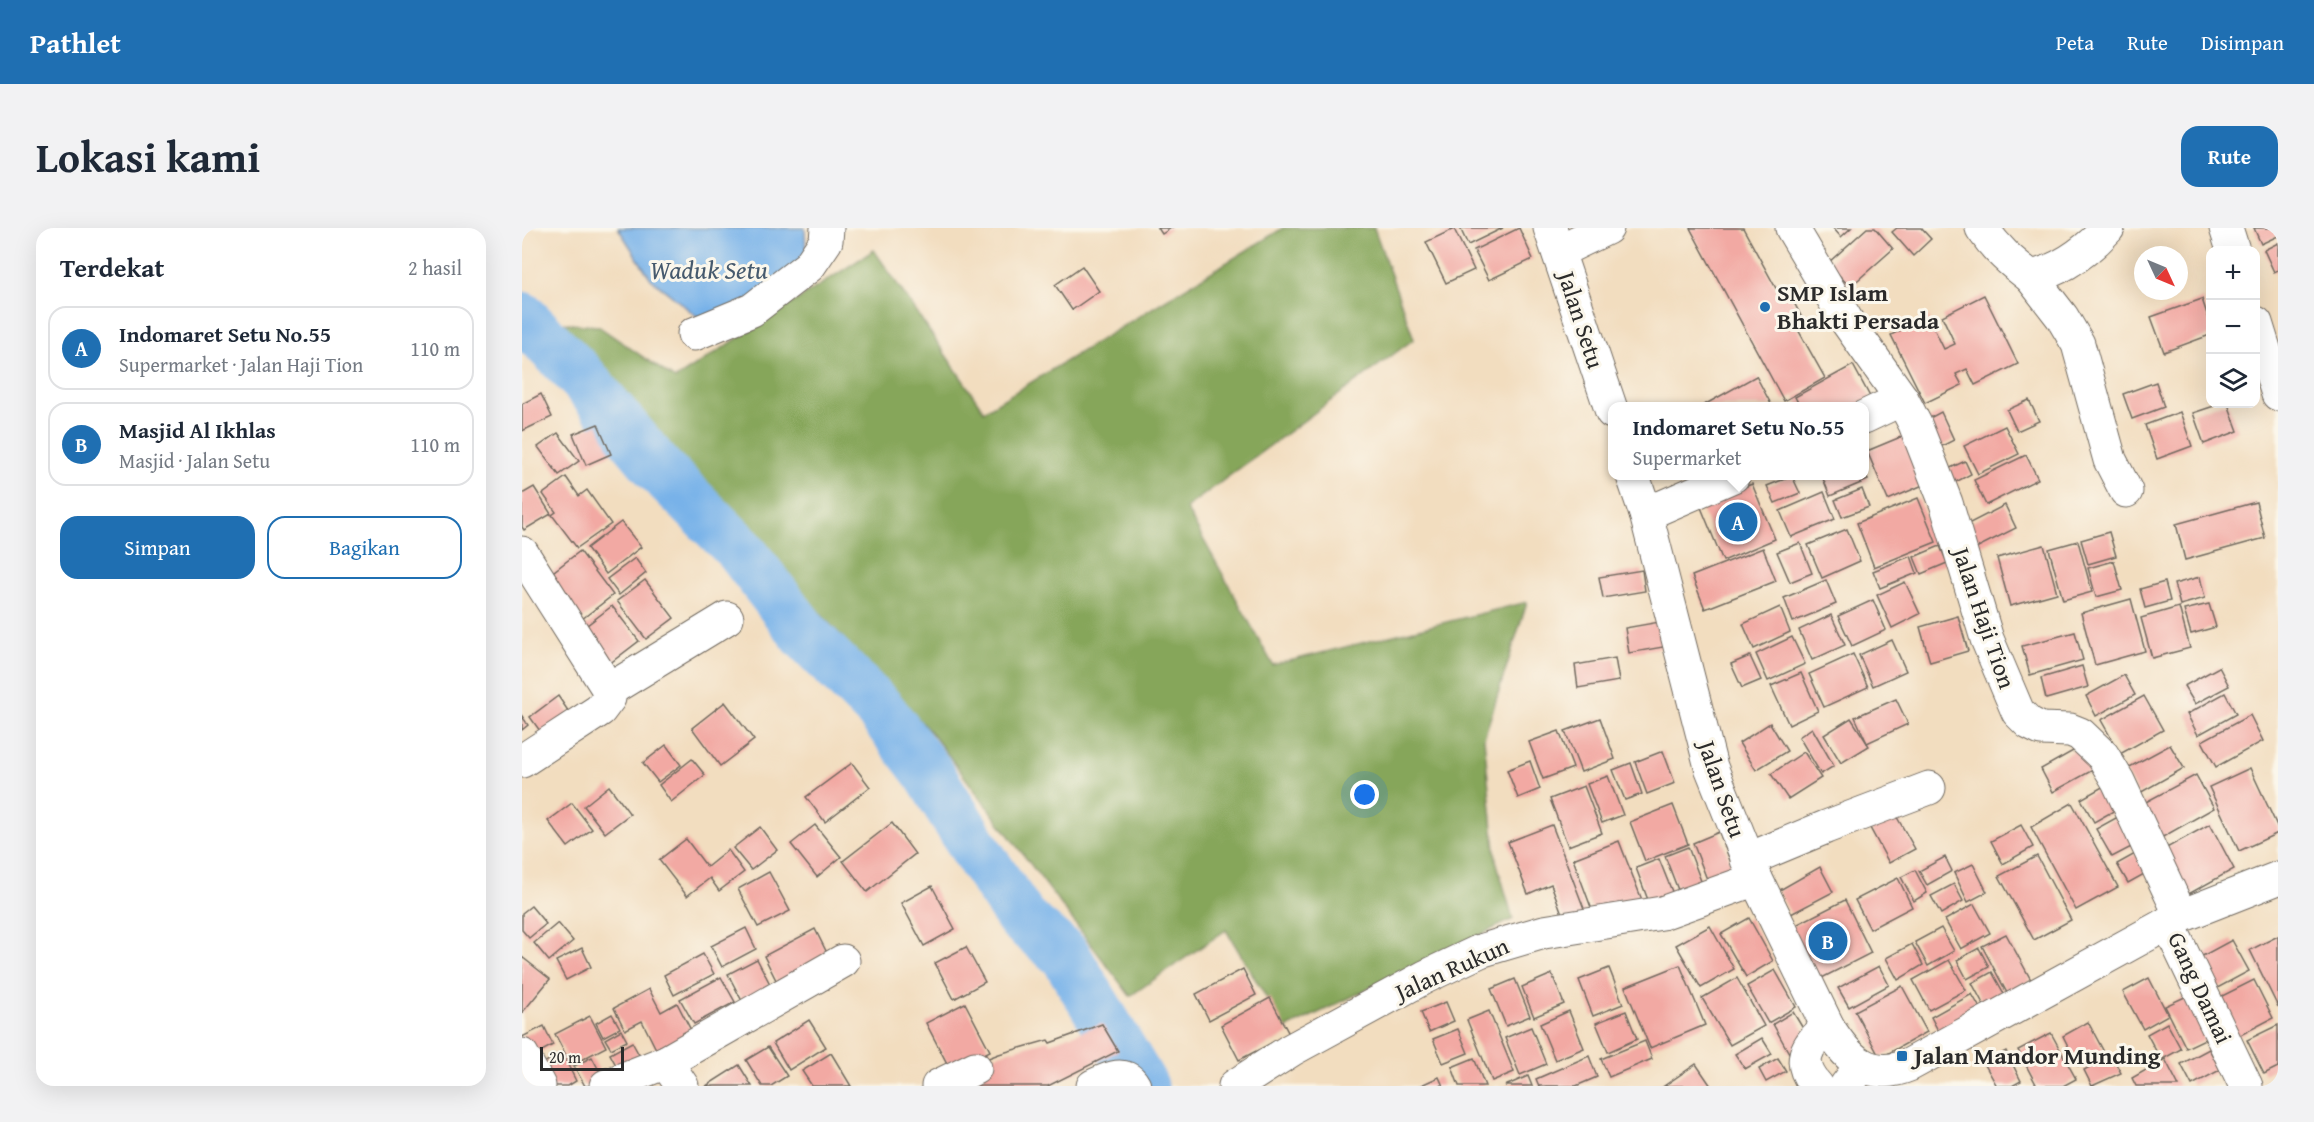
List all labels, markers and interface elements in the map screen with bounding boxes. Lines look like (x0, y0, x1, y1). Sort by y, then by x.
text: Pathlet (30, 22, 121, 63)
text: Peta (2056, 27, 2094, 58)
text: Rute (2127, 27, 2168, 58)
text: Disimpan (2201, 27, 2284, 58)
text: Lokasi kami (36, 126, 260, 187)
button: Rute (2181, 126, 2278, 187)
north arrow (2134, 246, 2188, 300)
map controls (2206, 246, 2260, 408)
button: + (2206, 246, 2260, 300)
text: Terdekat (60, 248, 164, 287)
water label: Waduk Setu (650, 250, 768, 289)
text: 2 hasil (408, 253, 462, 282)
street label: Jalan Setu (1548, 264, 1614, 373)
place label: SMP Islam Bhakti Persada (1777, 275, 1940, 338)
marker: SMP Islam Bhakti Persada (1758, 300, 1772, 314)
button: − (2206, 300, 2260, 354)
text: Indomaret Setu No.55 (119, 318, 331, 350)
text: A (75, 334, 88, 363)
text: 110 m (410, 334, 460, 363)
text: Supermarket · Jalan Haji Tion (119, 350, 363, 379)
button: layers (2206, 354, 2260, 408)
popup (1608, 402, 1869, 480)
text: Indomaret Setu No.55 (1632, 411, 1845, 443)
text: Masjid Al Ikhlas (119, 414, 276, 446)
text: B (75, 430, 88, 459)
text: 110 m (410, 430, 460, 459)
text: Supermarket (1632, 443, 1742, 472)
text: Masjid · Jalan Setu (119, 446, 270, 475)
pin: A (1718, 500, 1758, 544)
button: Simpan (60, 516, 255, 579)
button: Bagikan (267, 516, 462, 579)
street label: Jalan Haji Tion (1943, 540, 2025, 694)
street label: Jalan Setu (1689, 733, 1755, 842)
your location (1350, 780, 1379, 809)
pin: B (1808, 918, 1848, 964)
street label: Gang Damai (2159, 926, 2242, 1050)
street label: Jalan Rukun (1387, 928, 1515, 1010)
place label: Jalan Mandor Munding (1910, 1038, 2161, 1073)
scale bar (540, 1044, 624, 1072)
text: 20 m (549, 1045, 581, 1069)
marker: Jalan Mandor Munding (1895, 1049, 1909, 1063)

